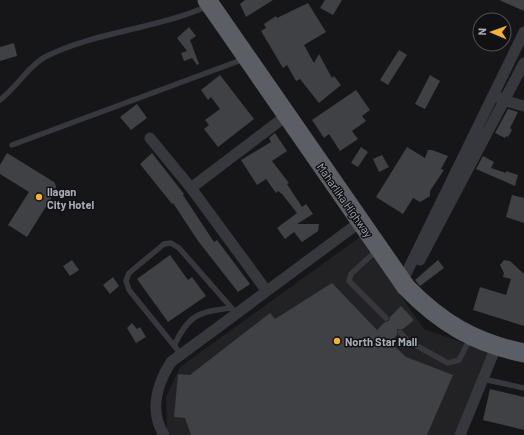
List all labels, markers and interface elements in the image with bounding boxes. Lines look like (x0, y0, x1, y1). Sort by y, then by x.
north arrow (472, 12, 512, 52)
text: N (475, 28, 488, 36)
street label: Maharlika Highway (315, 160, 375, 240)
place label: Ilagan City Hotel (47, 185, 94, 211)
marker: Ilagan City Hotel (34, 192, 44, 202)
place label: North Star Mall (345, 335, 417, 348)
marker: North Star Mall (332, 336, 342, 346)

